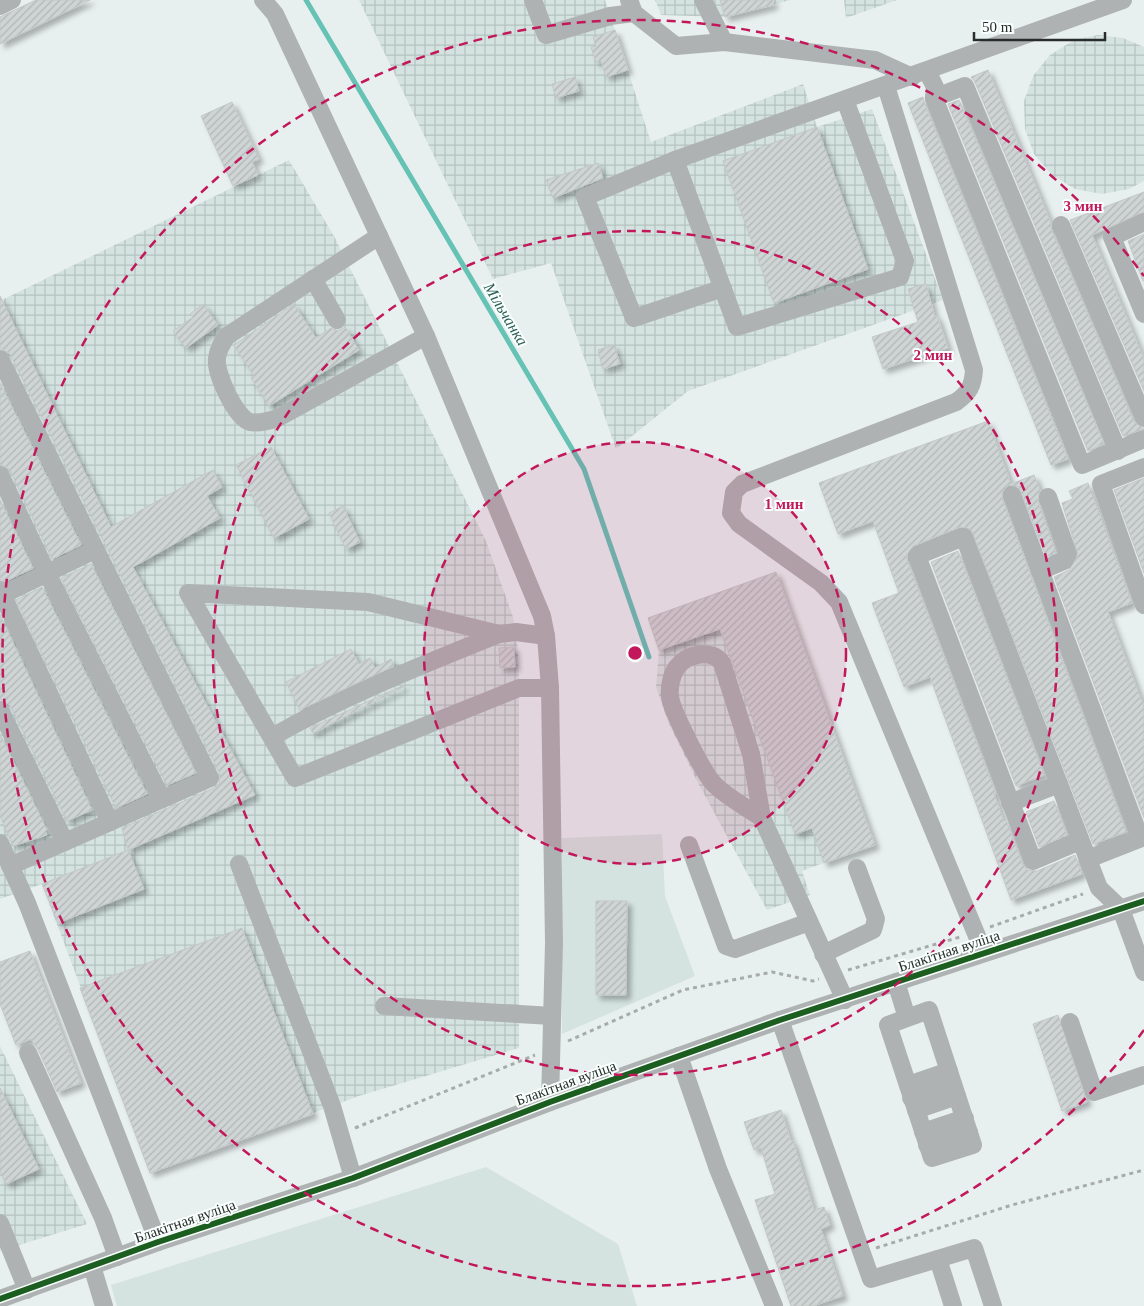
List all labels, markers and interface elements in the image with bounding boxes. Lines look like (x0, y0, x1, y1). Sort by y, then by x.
scale bar (974, 10, 1105, 42)
text: 50 m (982, 19, 1013, 35)
text: 3 мин (1064, 198, 1103, 214)
water label: Мільчанка (480, 279, 531, 348)
text: 2 мин (914, 347, 953, 363)
text: 1 мин (765, 496, 804, 512)
centre of rings (626, 644, 644, 662)
street label: Блакітная вуліца (896, 927, 1002, 975)
street label: Блакітная вуліца (514, 1057, 619, 1109)
street label: Блакітная вуліца (132, 1196, 238, 1246)

